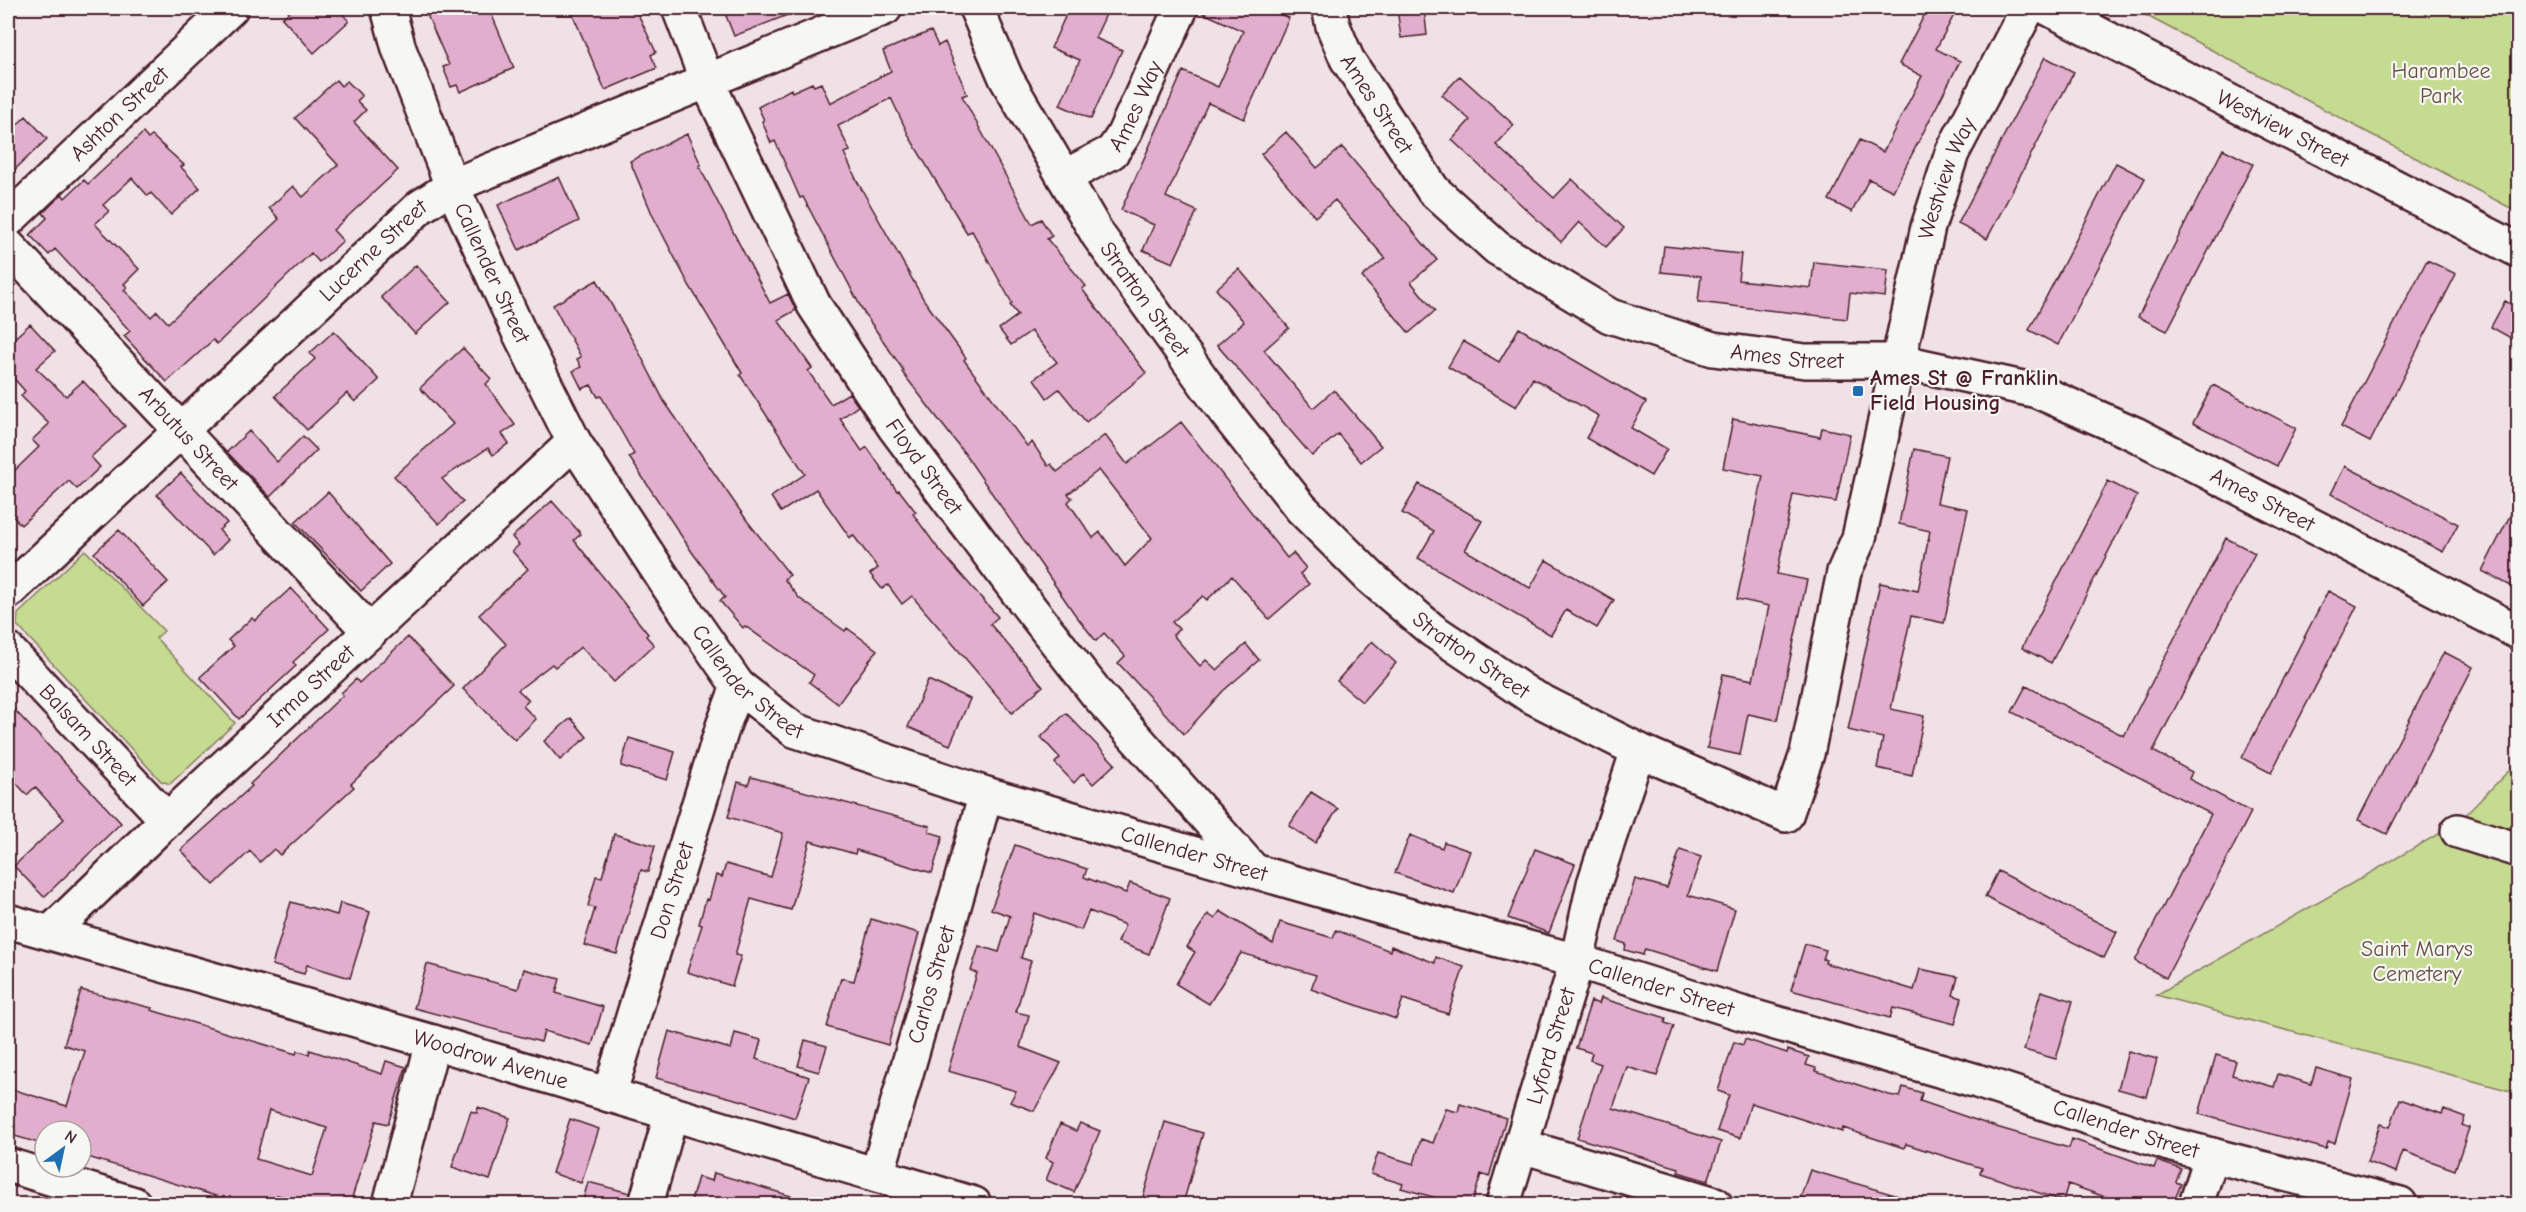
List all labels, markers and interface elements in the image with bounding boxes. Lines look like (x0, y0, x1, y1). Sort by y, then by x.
street label: Ames Street (1334, 49, 1419, 159)
street label: Ames Way (1103, 57, 1168, 157)
park label: Harambee Park (2392, 58, 2490, 109)
street label: Ashton Street (65, 61, 175, 167)
street label: Westview Street (2212, 84, 2354, 174)
street label: Westview Way (1913, 113, 1981, 242)
street label: Lucerne Street (314, 193, 432, 307)
street label: Callender Street (448, 199, 536, 348)
street label: Stratton Street (1094, 237, 1196, 363)
street label: Ames Street (1729, 338, 1844, 374)
place label: Ames St @ Franklin Field Housing (1870, 365, 2059, 416)
street label: Arbutus Street (133, 381, 244, 497)
marker: Ames St @ Franklin Field Housing (1851, 384, 1865, 398)
street label: Floyd Street (880, 414, 968, 520)
street label: Ames Street (2206, 462, 2320, 538)
street label: Stratton Street (1407, 606, 1535, 705)
street label: Callender Street (686, 620, 807, 745)
street label: Irma Street (262, 639, 361, 733)
street label: Balsam Street (34, 679, 143, 793)
street label: Callender Street (1117, 820, 1271, 887)
street label: Don Street (645, 838, 700, 942)
street label: Carlos Street (902, 922, 961, 1047)
park label: Saint Marys Cemetery (2361, 936, 2473, 987)
street label: Callender Street (1585, 952, 1738, 1023)
street label: Lyford Street (1521, 984, 1581, 1108)
street label: Woodrow Avenue (410, 1024, 571, 1095)
street label: Callender Street (2050, 1094, 2202, 1164)
north arrow (33, 1119, 93, 1179)
text: N (61, 1127, 80, 1148)

